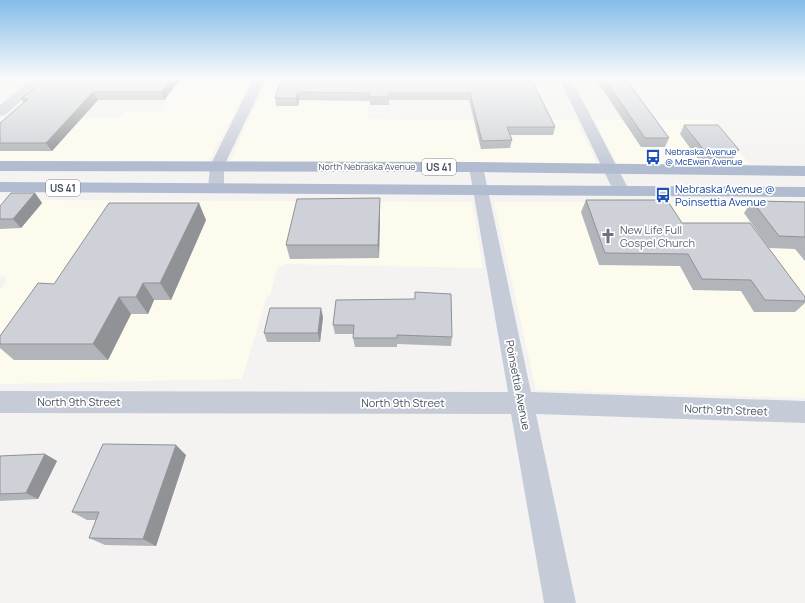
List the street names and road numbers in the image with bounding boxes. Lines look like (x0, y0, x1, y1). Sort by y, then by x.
road number: US 41 (422, 159, 456, 175)
street label: North Nebraska Avenue (318, 160, 416, 173)
road number: US 41 (46, 180, 80, 196)
street label: Poinsettia Avenue (502, 339, 535, 432)
street label: North 9th Street (37, 394, 121, 409)
street label: North 9th Street (361, 395, 445, 410)
street label: North 9th Street (684, 401, 768, 418)

